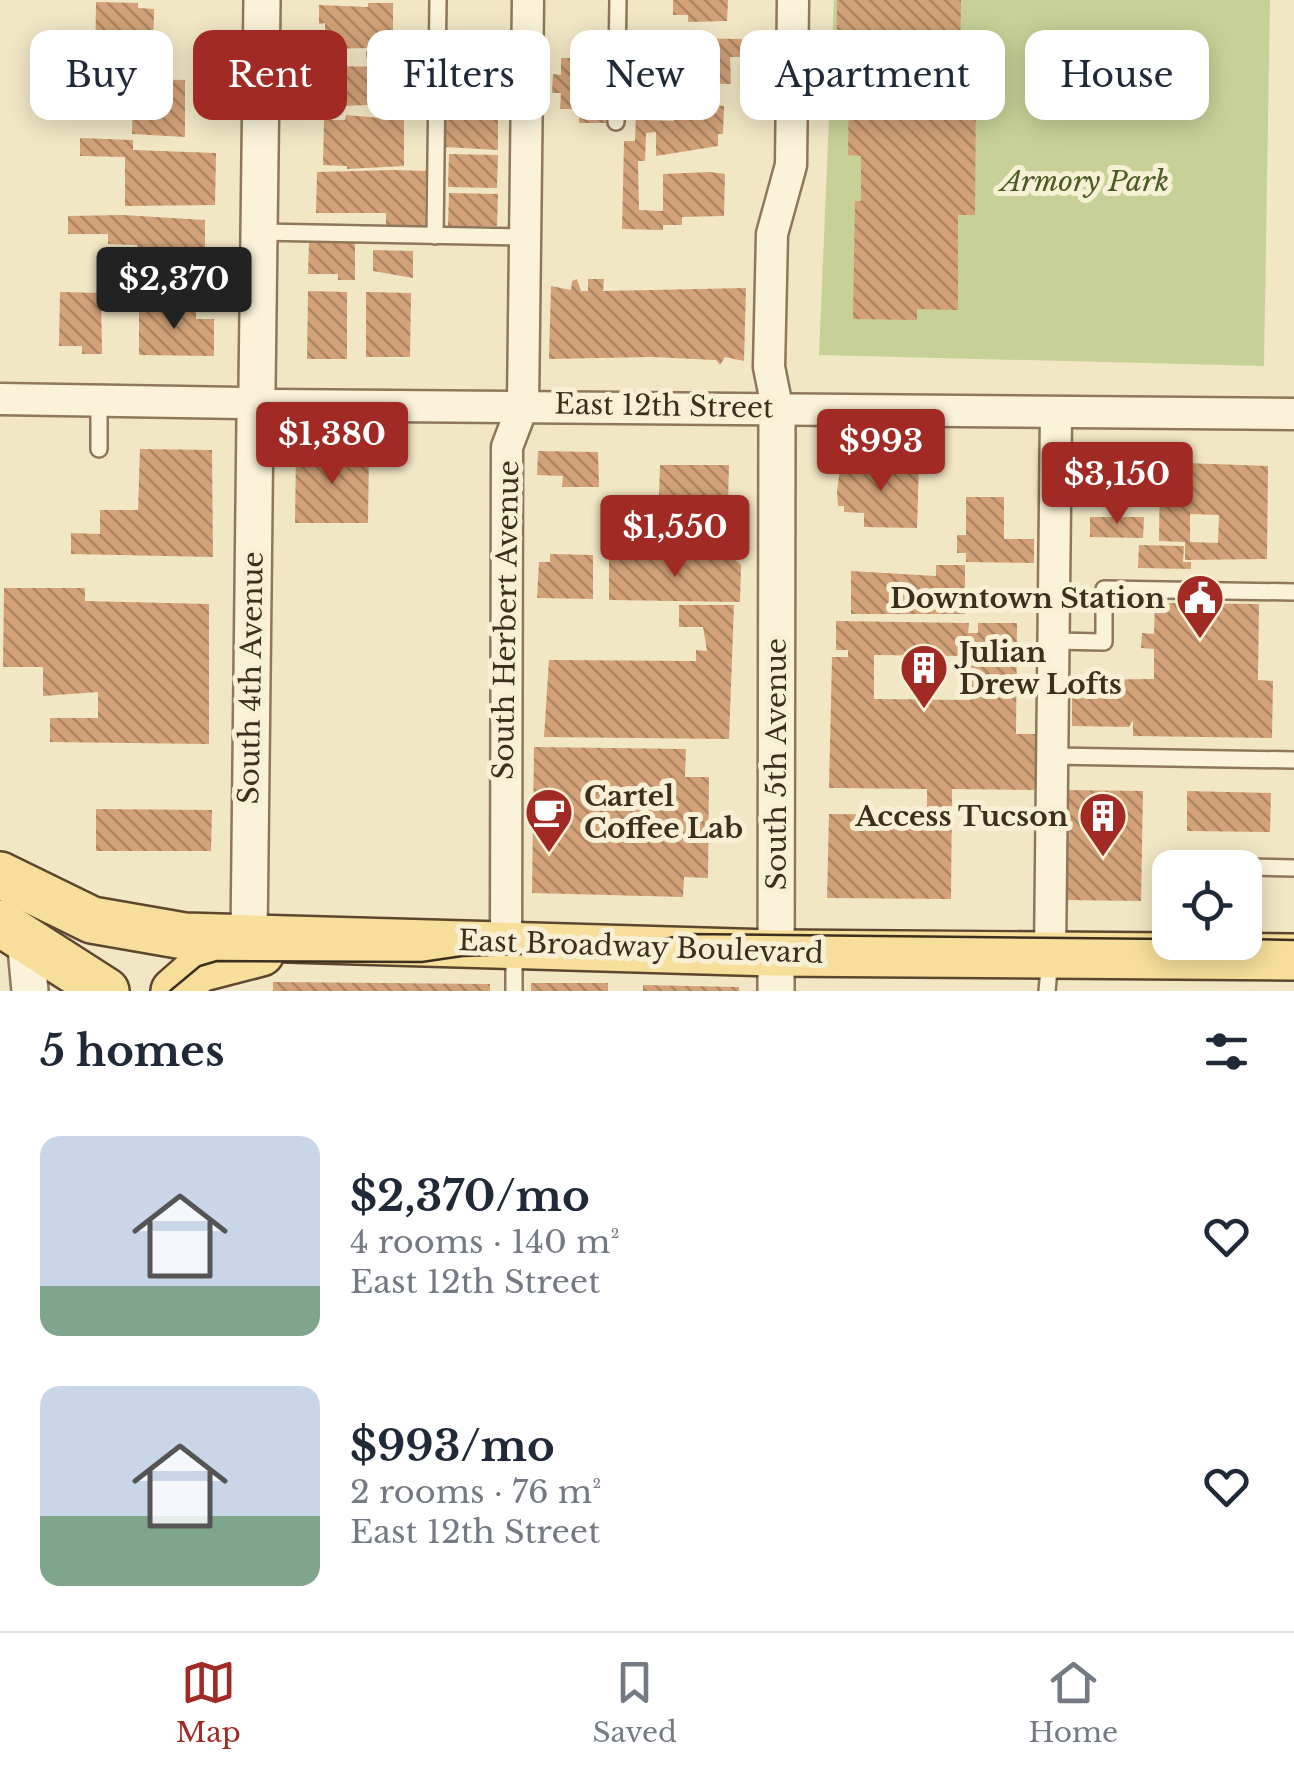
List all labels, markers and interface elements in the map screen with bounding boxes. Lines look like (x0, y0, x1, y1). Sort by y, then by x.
chip: Buy (30, 30, 173, 120)
chip: Rent (193, 30, 347, 120)
chip: Filters (367, 30, 550, 120)
chip: New (570, 30, 720, 120)
chip: Apartment (740, 30, 1005, 120)
chip: House (1025, 30, 1209, 120)
park label: Armory Park (997, 164, 1169, 199)
pin: $2,370 (93, 247, 255, 332)
text: $2,370 (119, 259, 229, 299)
street label: East 12th Street (554, 387, 774, 425)
pin: $1,380 (251, 402, 413, 487)
pin: $993 (822, 409, 940, 494)
text: $1,380 (278, 414, 386, 454)
text: $993 (839, 421, 923, 461)
pin: $3,150 (1036, 442, 1198, 527)
text: $3,150 (1064, 454, 1170, 494)
street label: South Herbert Avenue (486, 460, 526, 780)
pin: $1,550 (594, 495, 756, 580)
text: $1,550 (622, 507, 728, 547)
street label: South 4th Avenue (231, 551, 271, 805)
public building icon: Downtown Station (1174, 572, 1226, 640)
place label: Downtown Station (890, 581, 1165, 616)
place label: Julian Drew Lofts (954, 635, 1122, 702)
street label: South 5th Avenue (759, 638, 794, 890)
building icon: Julian Drew Lofts (898, 642, 950, 710)
place label: Cartel Coffee Lab (584, 779, 743, 846)
cafe icon: Cartel Coffee Lab (523, 786, 575, 854)
building icon: Access Tucson (1077, 790, 1129, 858)
place label: Access Tucson (854, 799, 1068, 834)
map controls (1152, 850, 1262, 960)
button: locate (1152, 850, 1262, 960)
street label: East Broadway Boulevard (458, 923, 824, 971)
icon: filters (1199, 1024, 1254, 1079)
text: 5 homes (40, 1025, 224, 1077)
text: $2,370/mo (350, 1170, 590, 1222)
icon: home (120, 1176, 240, 1296)
icon: heart (1199, 1209, 1254, 1264)
text: 4 rooms · 140 m² (350, 1222, 620, 1262)
text: East 12th Street (350, 1262, 600, 1302)
text: $993/mo (350, 1420, 555, 1472)
icon: home (120, 1426, 240, 1546)
icon: heart (1199, 1459, 1254, 1514)
text: 2 rooms · 76 m² (350, 1472, 601, 1512)
text: East 12th Street (350, 1512, 600, 1552)
tab: Map (176, 1655, 241, 1750)
tab: Saved (593, 1655, 677, 1750)
tab: Home (1029, 1655, 1118, 1750)

